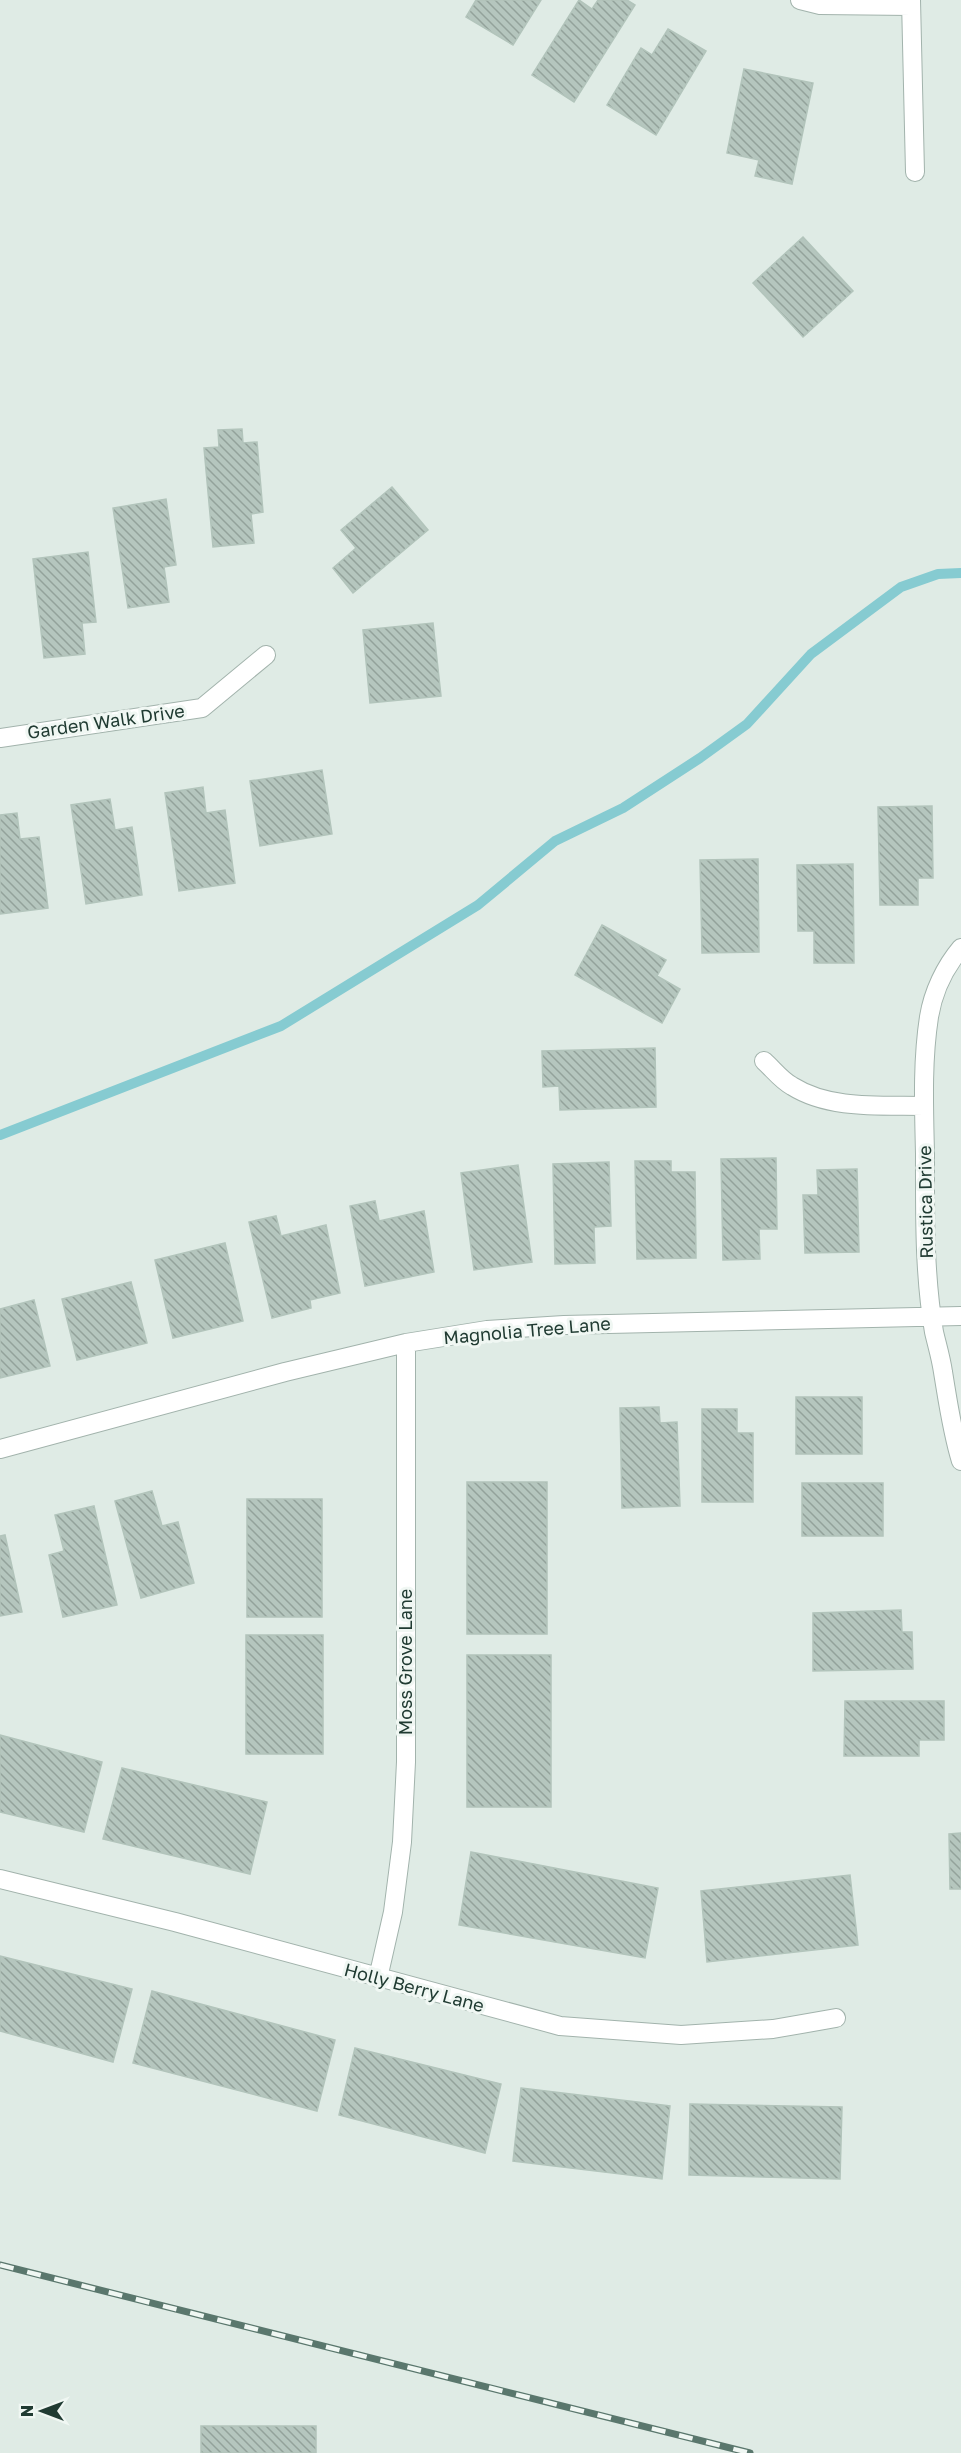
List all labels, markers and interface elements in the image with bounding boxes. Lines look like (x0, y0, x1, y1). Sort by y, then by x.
street label: Garden Walk Drive (26, 699, 186, 743)
street label: Rustica Drive (913, 1145, 937, 1259)
street label: Magnolia Tree Lane (442, 1312, 611, 1348)
street label: Moss Grove Lane (394, 1589, 416, 1735)
street label: Holly Berry Lane (342, 1958, 487, 2016)
north arrow (12, 2381, 72, 2441)
text: N (17, 2405, 37, 2417)

